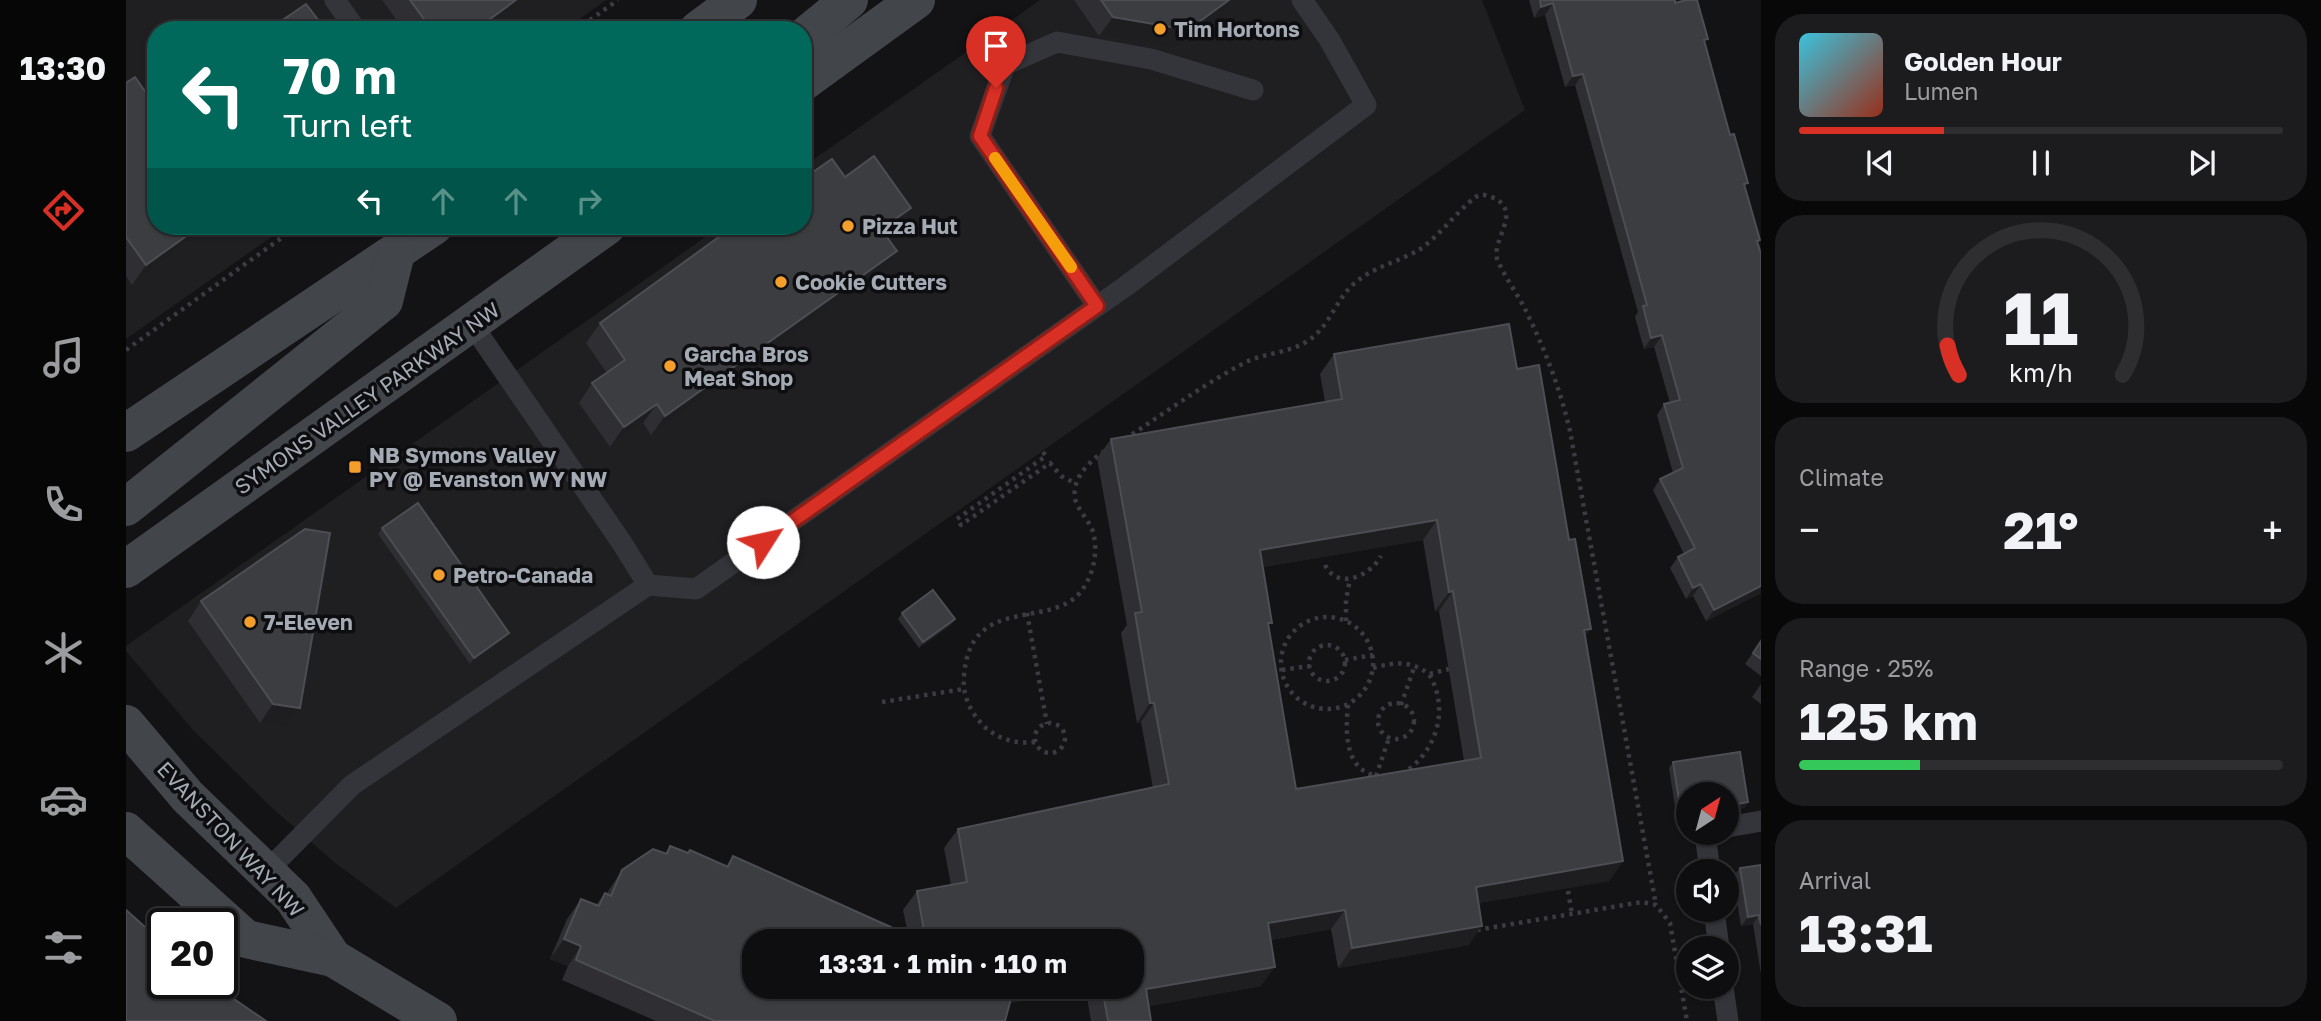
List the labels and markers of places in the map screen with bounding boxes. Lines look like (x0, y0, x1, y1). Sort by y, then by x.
pin (966, 16, 1026, 88)
place label: Tim Hortons (1174, 16, 1300, 42)
marker: Tim Hortons (1152, 21, 1168, 37)
place label: Pizza Hut (862, 213, 958, 239)
marker: Pizza Hut (840, 218, 856, 234)
place label: Cookie Cutters (795, 269, 947, 295)
marker: Cookie Cutters (773, 274, 789, 290)
place label: Garcha Bros Meat Shop (684, 341, 809, 391)
marker: Garcha Bros Meat Shop (662, 358, 678, 374)
place label: NB Symons Valley PY @ Evanston WY NW (369, 442, 607, 492)
marker: NB Symons Valley PY @ Evanston WY NW (347, 459, 363, 475)
place label: Petro-Canada (453, 562, 593, 588)
marker: Petro-Canada (431, 567, 447, 583)
place label: 7-Eleven (264, 609, 353, 635)
marker: 7-Eleven (242, 614, 258, 630)

